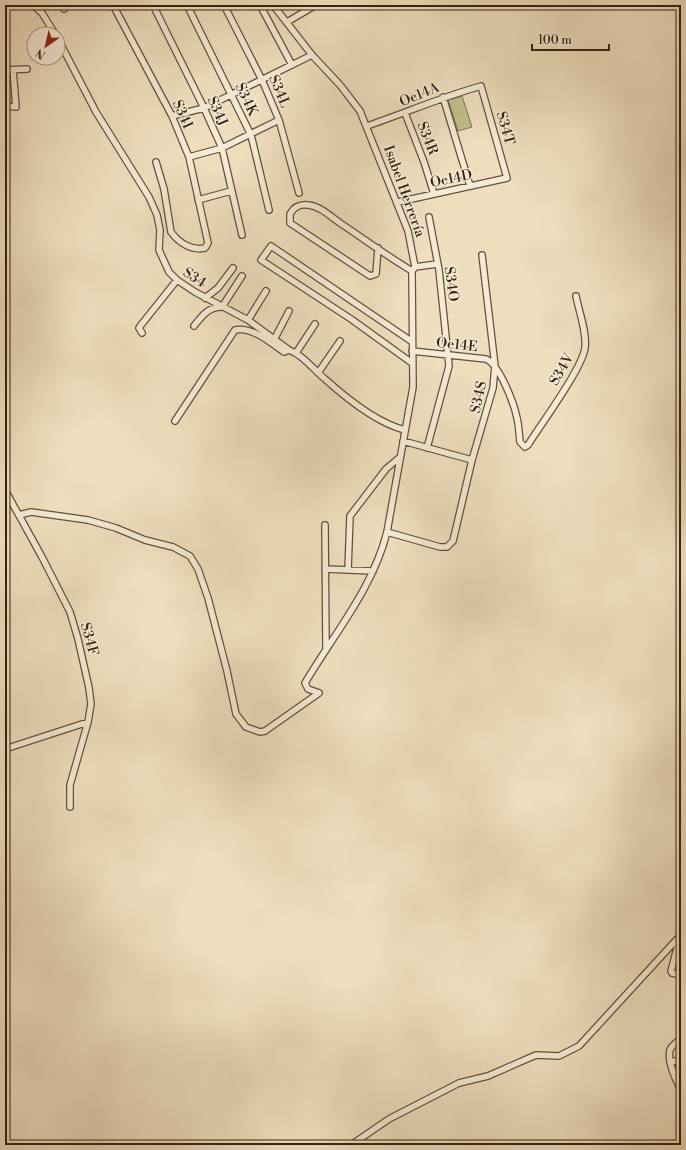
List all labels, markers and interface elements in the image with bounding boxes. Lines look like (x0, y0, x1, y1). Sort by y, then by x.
north arrow (26, 26, 66, 66)
scale bar (532, 26, 609, 52)
text: 100 m (538, 33, 572, 48)
text: N (33, 45, 48, 62)
street label: S34L (264, 72, 294, 110)
street label: Oe14A (397, 79, 442, 111)
street label: S34K (231, 80, 262, 120)
street label: S34J (203, 94, 232, 129)
street label: S34I (168, 97, 197, 132)
street label: S34T (492, 109, 518, 147)
street label: S34R (413, 119, 442, 158)
street label: Isabel Herrería (379, 143, 429, 241)
street label: Oe14D (428, 166, 474, 192)
street label: S34 (179, 264, 210, 292)
street label: S34O (440, 265, 462, 303)
street label: Oe14E (435, 334, 478, 356)
street label: S34V (545, 349, 579, 389)
street label: S34S (467, 379, 491, 415)
street label: S34F (76, 621, 102, 658)

